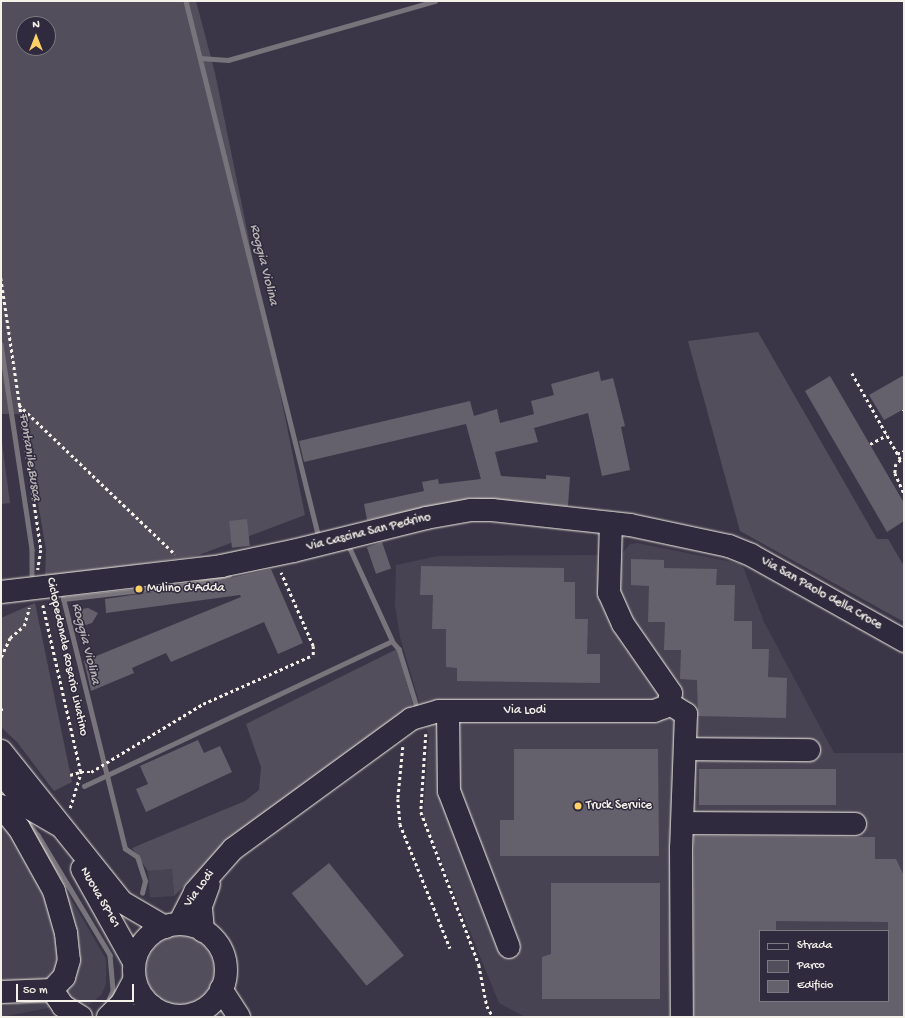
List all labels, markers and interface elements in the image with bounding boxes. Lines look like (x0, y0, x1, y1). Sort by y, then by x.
north arrow (16, 16, 56, 56)
text: N (32, 19, 40, 31)
water label: Roggia Violina (245, 223, 281, 307)
water label: Fontanile Busca (14, 412, 44, 502)
street label: Via Cascina San Pedrino (305, 510, 433, 556)
street label: Via San Paolo della Croce (758, 554, 884, 634)
street label: Ciclopedonale Rosario Livatino (42, 576, 90, 738)
place label: Mulino d'Adda (147, 581, 225, 597)
marker: Mulino d'Adda (134, 584, 144, 594)
water label: Roggia Violina (67, 602, 103, 686)
street label: Via Lodi (504, 703, 546, 719)
place label: Truck Service (586, 798, 652, 814)
marker: Truck Service (573, 801, 583, 811)
street label: Nuova SP161 (75, 865, 123, 931)
street label: Via Lodi (181, 867, 219, 911)
legend (759, 930, 889, 1002)
text: Strada (797, 939, 832, 953)
text: Parco (797, 959, 825, 973)
scale bar (18, 976, 136, 1002)
text: Edificio (797, 979, 833, 993)
text: 50 m (23, 984, 48, 998)

